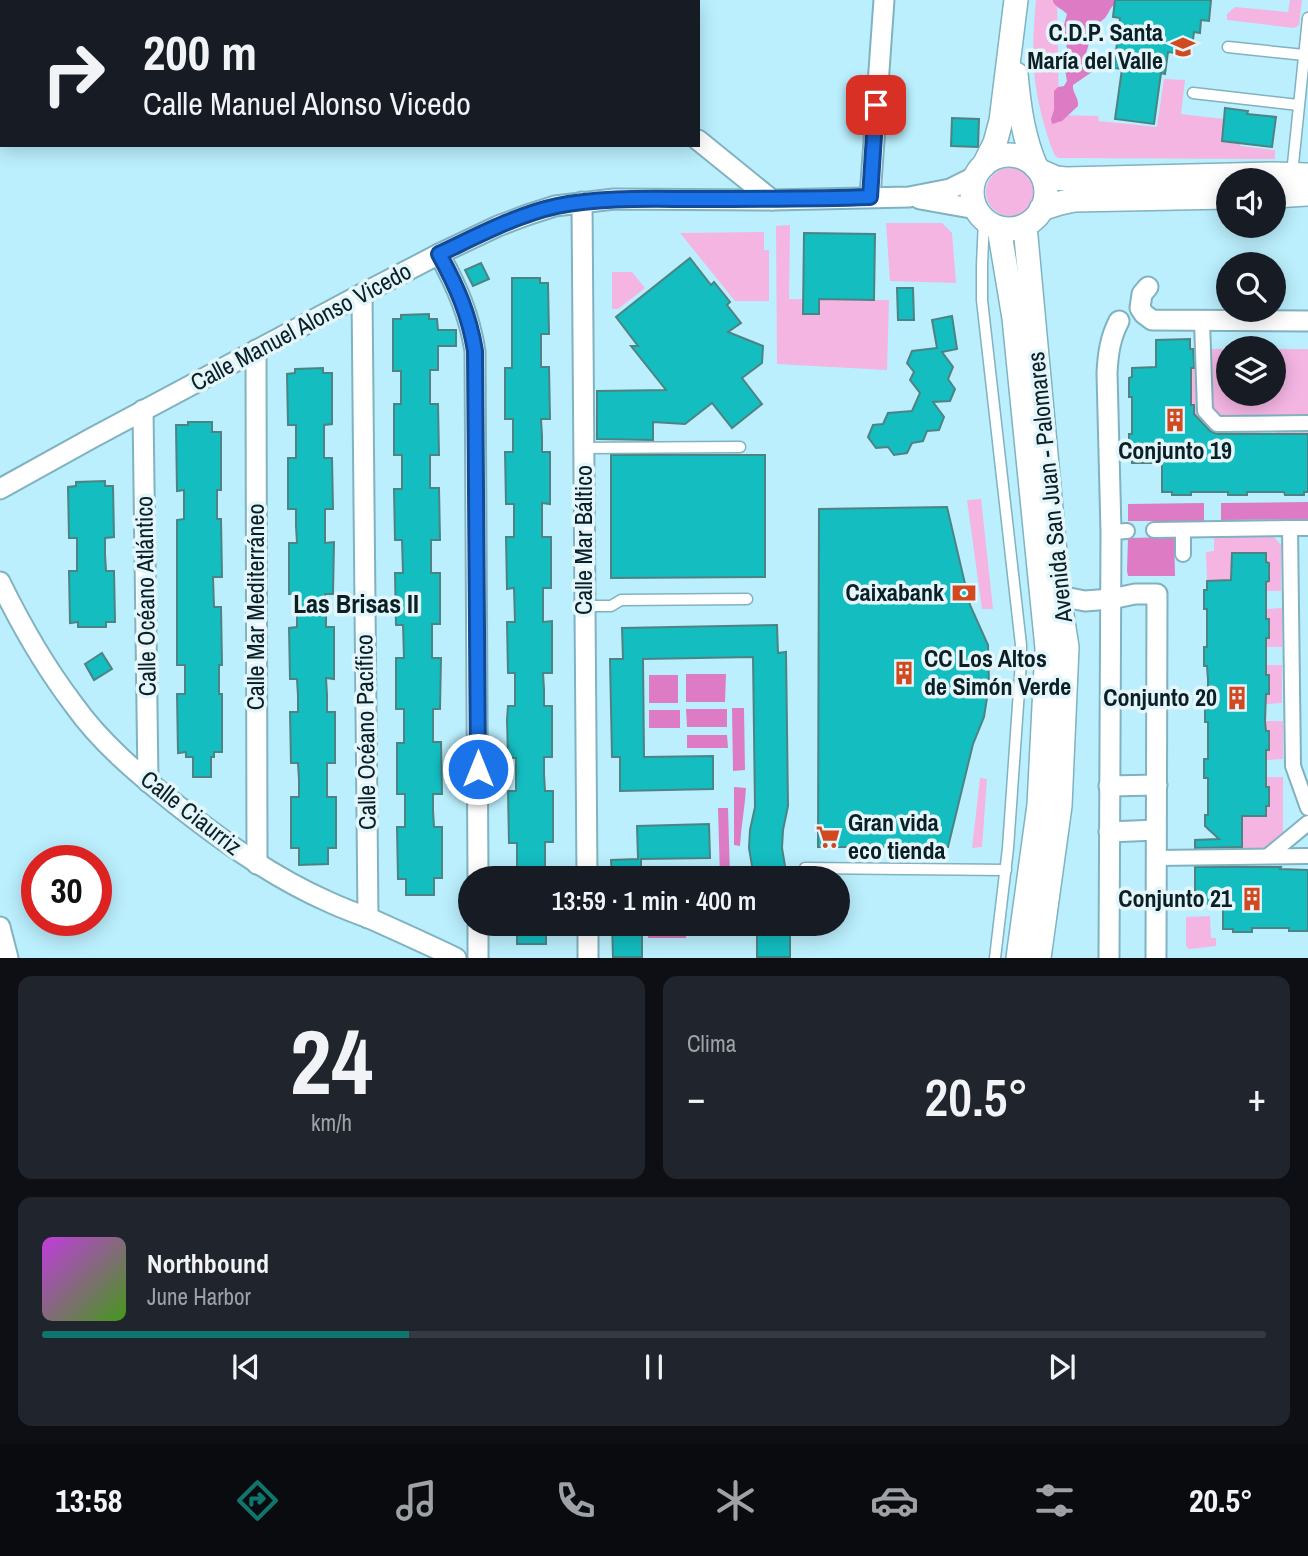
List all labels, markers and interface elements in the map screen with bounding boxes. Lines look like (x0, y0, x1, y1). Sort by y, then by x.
place label: C.D.P. Santa María del Valle (1027, 16, 1163, 76)
text: 200 m (143, 19, 257, 85)
icon: right (28, 28, 119, 119)
school or university icon: C.D.P. Santa María del Valle (1169, 33, 1197, 61)
pin (846, 75, 906, 135)
text: Calle Manuel Alonso Vicedo (143, 82, 471, 125)
icon: arrive (857, 86, 895, 124)
map controls (1216, 168, 1286, 406)
button: sound (1216, 168, 1286, 238)
button: search (1216, 252, 1286, 322)
street label: Calle Manuel Alonso Vicedo (184, 254, 417, 398)
button: layers (1216, 336, 1286, 406)
street label: Avenida San Juan - Palomares (1019, 350, 1079, 625)
building icon: Conjunto 19 (1161, 406, 1189, 434)
place label: Conjunto 19 (1118, 434, 1232, 466)
street label: Calle Mar Báltico (567, 465, 599, 615)
street label: Calle Océano Atlántico (127, 496, 163, 696)
street label: Calle Mar Mediterráneo (239, 504, 271, 710)
place label: Caixabank (846, 576, 944, 608)
bank icon: Caixabank (950, 579, 978, 607)
district label: Las Brisas II (293, 586, 419, 621)
street label: Calle Océano Pacífico (347, 634, 383, 830)
place label: CC Los Altos de Simón Verde (924, 642, 1071, 702)
building icon: CC Los Altos de Simón Verde (890, 659, 918, 687)
place label: Conjunto 20 (1103, 681, 1217, 713)
building icon: Conjunto 20 (1223, 684, 1251, 712)
position arrow (441, 732, 515, 806)
street label: Calle Ciaurriz (134, 763, 249, 862)
place label: Gran vida eco tienda (848, 806, 945, 866)
supermarket icon: Gran vida eco tienda (814, 823, 842, 851)
speed limit sign: 30 (21, 845, 112, 936)
place label: Conjunto 21 (1118, 882, 1232, 914)
text: 13:59 · 1 min · 400 m (552, 883, 756, 918)
building icon: Conjunto 21 (1238, 885, 1266, 913)
text: 24 (290, 1000, 373, 1122)
text: Clima (687, 1028, 736, 1059)
text: 20.5° (925, 1062, 1028, 1132)
text: − (687, 1072, 705, 1123)
text: + (1248, 1072, 1266, 1123)
text: km/h (311, 1107, 352, 1138)
text: Northbound (147, 1246, 269, 1281)
text: June Harbor (147, 1281, 251, 1312)
icon: previous (227, 1348, 265, 1386)
icon: pause (635, 1348, 673, 1386)
icon: next (1043, 1348, 1081, 1386)
icon: directions (233, 1476, 282, 1525)
icon: music (392, 1476, 441, 1525)
icon: phone (551, 1476, 600, 1525)
icon: climate (711, 1476, 760, 1525)
icon: car (870, 1476, 919, 1525)
icon: filters (1030, 1476, 1079, 1525)
text: 13:58 (55, 1479, 122, 1522)
text: 20.5° (1189, 1479, 1253, 1522)

